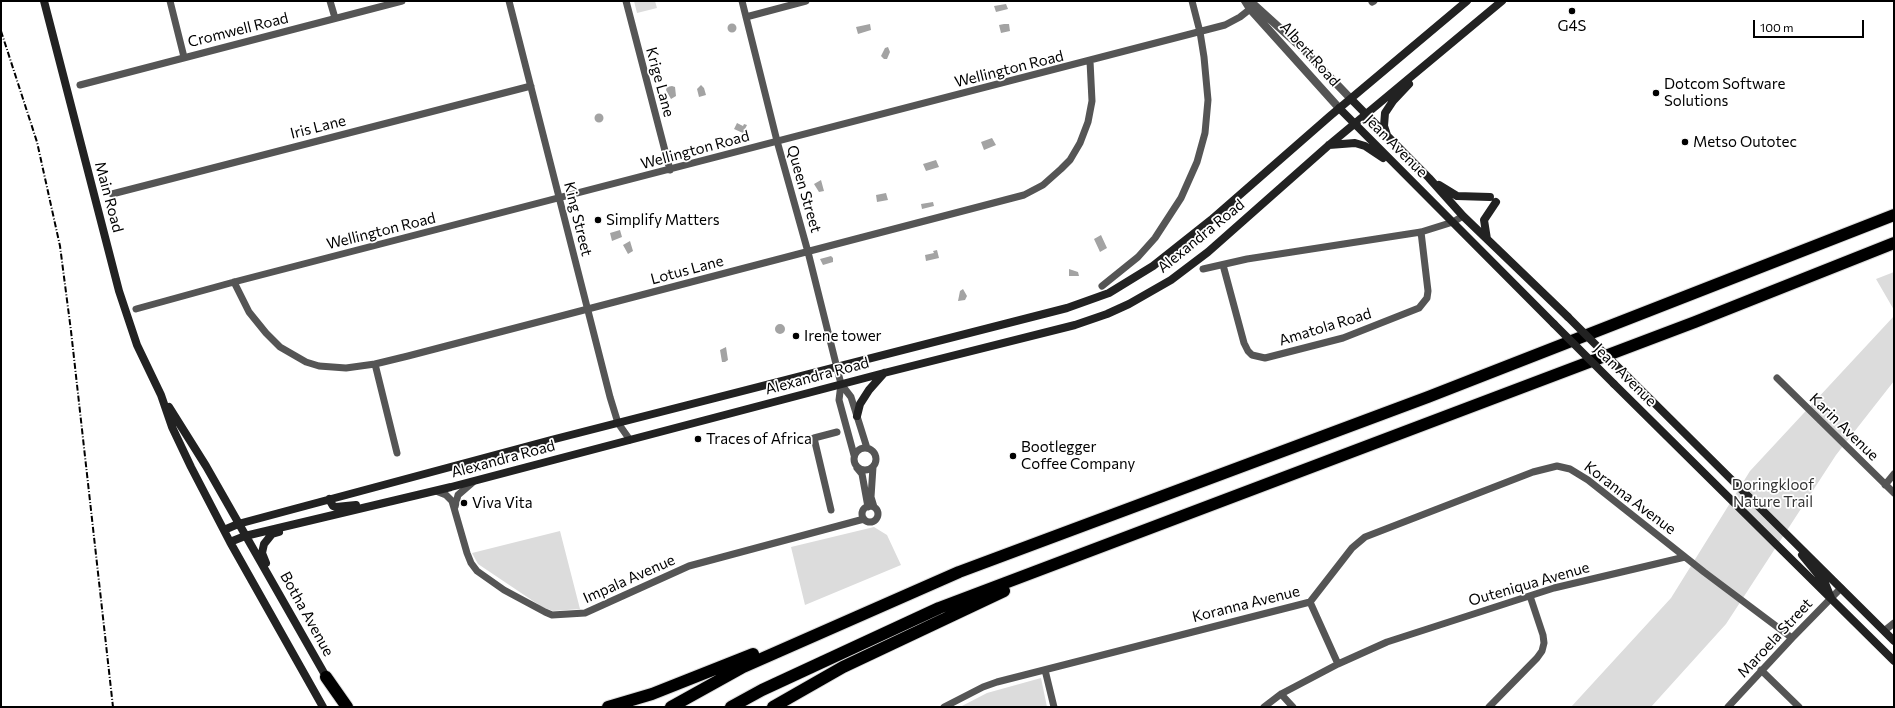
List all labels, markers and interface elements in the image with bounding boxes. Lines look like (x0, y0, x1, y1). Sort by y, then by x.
marker: G4S (1567, 6, 1577, 16)
street label: Cromwell Road (186, 9, 290, 51)
scale bar (1755, 12, 1866, 38)
place label: G4S (1558, 17, 1586, 35)
street label: Albert Road (1276, 18, 1344, 90)
text: 100 m (1760, 20, 1794, 34)
street label: Krige Lane (642, 45, 678, 119)
street label: Wellington Road (953, 47, 1065, 91)
place label: Dotcom Software Solutions (1664, 75, 1785, 110)
marker: Dotcom Software Solutions (1651, 88, 1661, 98)
street label: Iris Lane (288, 111, 348, 143)
street label: Jean Avenue (1361, 111, 1431, 181)
street label: Wellington Road (639, 127, 751, 173)
place label: Metso Outotec (1693, 133, 1797, 151)
marker: Metso Outotec (1680, 137, 1690, 147)
street label: Queen Street (783, 143, 825, 235)
street label: Main Road (91, 160, 127, 234)
street label: King Street (560, 180, 596, 258)
street label: Alexandra Road (1154, 195, 1248, 277)
street label: Wellington Road (325, 209, 437, 253)
place label: Simplify Matters (606, 211, 720, 229)
marker: Simplify Matters (593, 215, 603, 225)
street label: Lotus Lane (649, 252, 725, 288)
street label: Amatola Road (1277, 304, 1373, 350)
place label: Irene tower (804, 327, 882, 345)
marker: Irene tower (791, 331, 801, 341)
street label: Jean Avenue (1590, 340, 1660, 410)
street label: Alexandra Road (763, 353, 871, 399)
street label: Karin Avenue (1806, 390, 1882, 464)
place label: Traces of Africa (706, 430, 812, 448)
marker: Traces of Africa (693, 434, 703, 444)
street label: Alexandra Road (449, 436, 557, 482)
place label: Bootlegger Coffee Company (1021, 438, 1135, 473)
marker: Bootlegger Coffee Company (1008, 451, 1018, 461)
street label: Koranna Avenue (1581, 458, 1679, 538)
park label: Doringkloof Nature Trail (1732, 476, 1814, 511)
place label: Viva Vita (472, 494, 533, 512)
marker: Viva Vita (459, 498, 469, 508)
street label: Impala Avenue (580, 551, 678, 607)
street label: Outeniqua Avenue (1466, 558, 1592, 610)
street label: Botha Avenue (276, 569, 338, 659)
street label: Koranna Avenue (1190, 582, 1302, 626)
street label: Maroela Street (1734, 595, 1816, 681)

